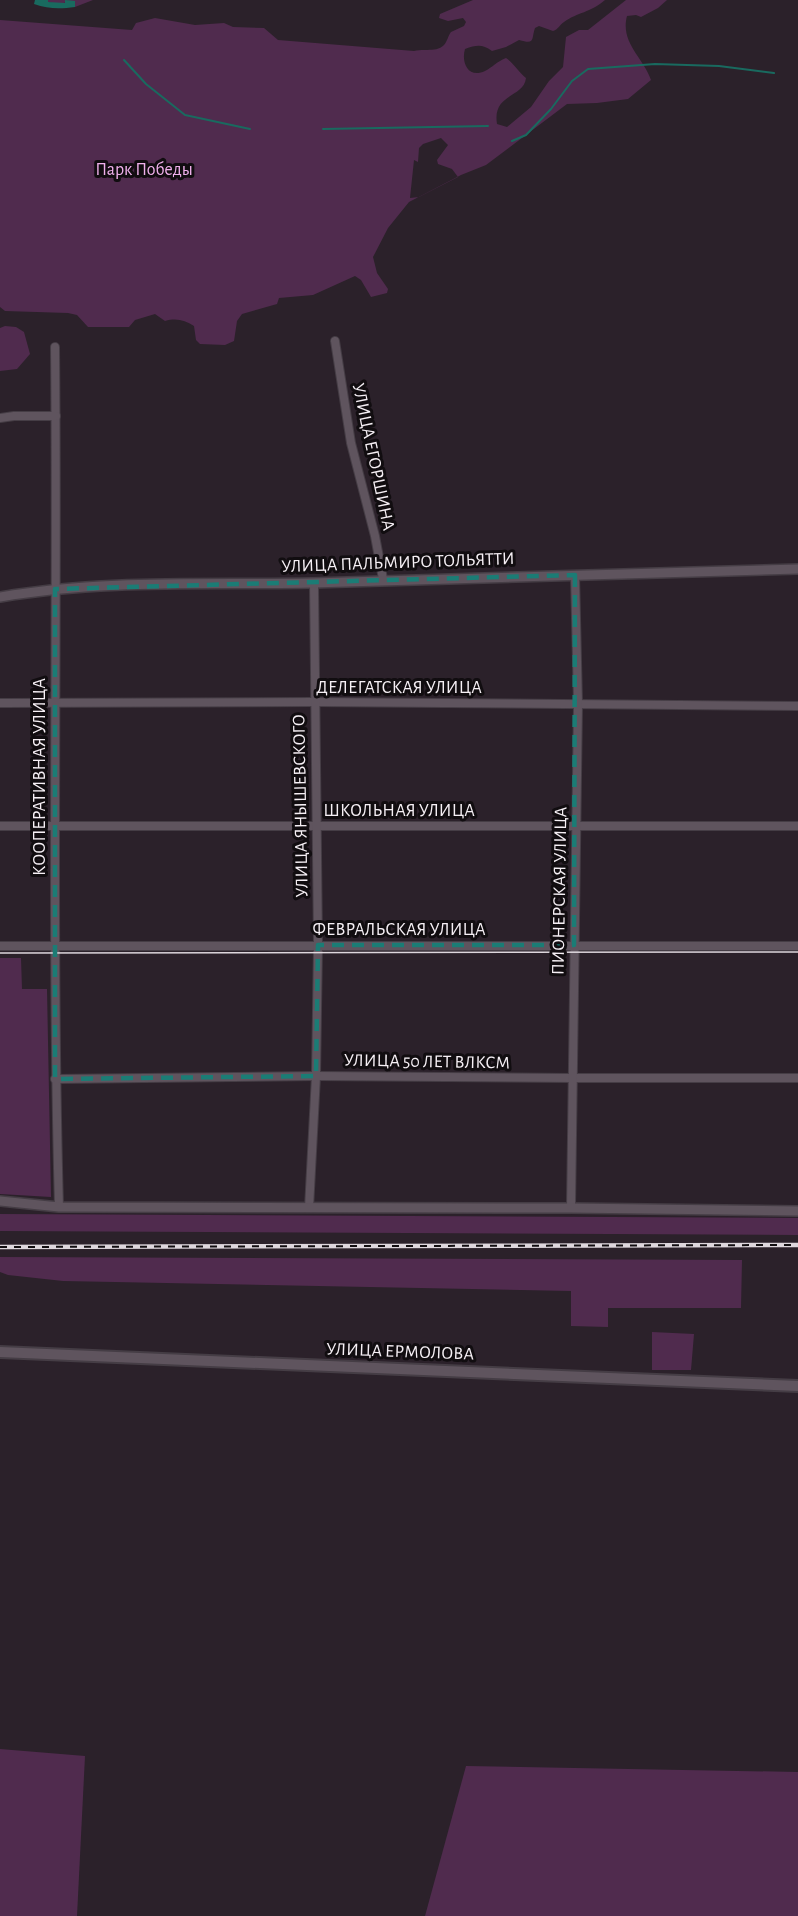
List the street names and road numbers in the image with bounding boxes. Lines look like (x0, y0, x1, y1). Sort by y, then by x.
street label: УЛИЦА ЕГОРШИНА (349, 382, 397, 533)
street label: УЛИЦА ПАЛЬМИРО ТОЛЬЯТТИ (281, 550, 515, 576)
street label: КООПЕРАТИВНАЯ УЛИЦА (31, 678, 49, 876)
street label: ДЕЛЕГАТСКАЯ УЛИЦА (316, 679, 482, 697)
street label: УЛИЦА ЯНЫШЕВСКОГО (290, 714, 312, 898)
street label: ШКОЛЬНАЯ УЛИЦА (323, 802, 475, 820)
street label: ПИОНЕРСКАЯ УЛИЦА (550, 806, 570, 975)
street label: ФЕВРАЛЬСКАЯ УЛИЦА (312, 921, 486, 939)
street label: УЛИЦА 50 ЛЕТ ВЛКСМ (344, 1052, 510, 1072)
street label: УЛИЦА ЕРМОЛОВА (326, 1340, 475, 1364)

